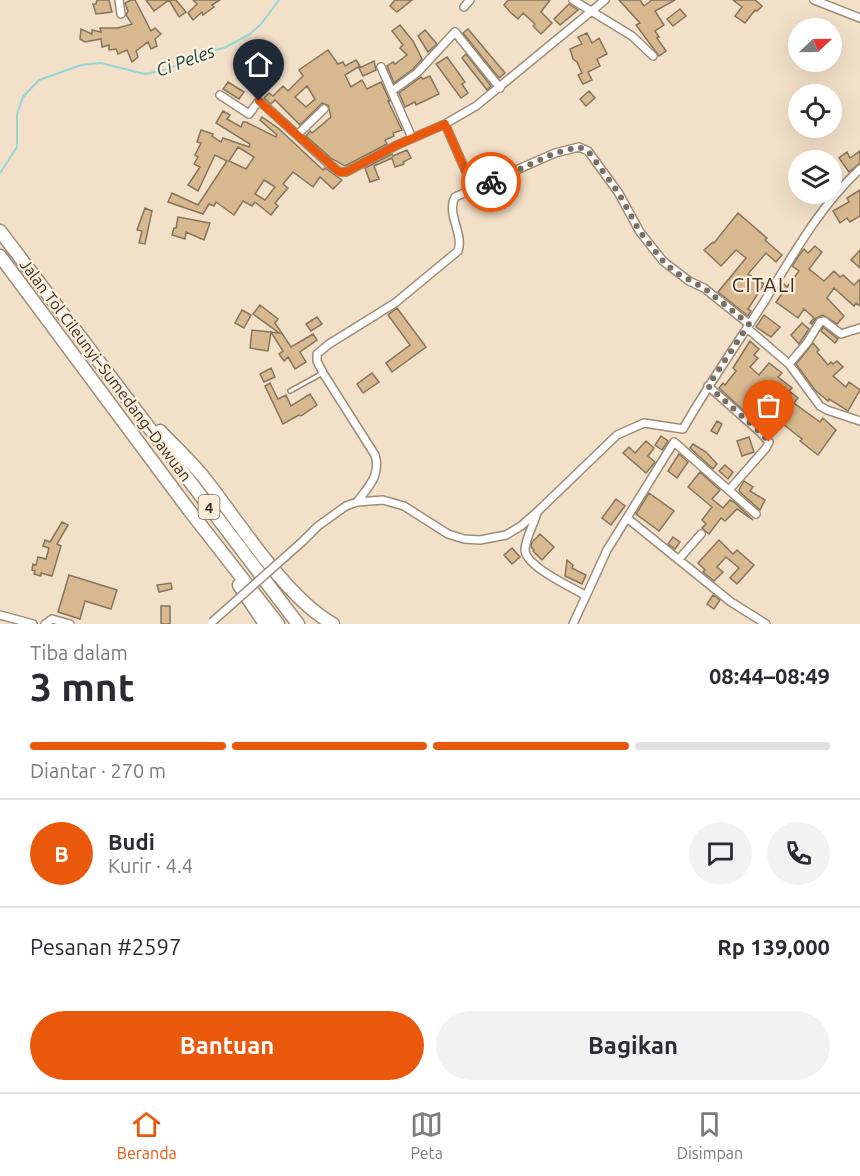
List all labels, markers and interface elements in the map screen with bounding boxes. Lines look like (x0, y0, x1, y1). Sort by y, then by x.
north arrow (788, 18, 842, 72)
map controls (788, 18, 842, 204)
pin (233, 39, 284, 101)
water label: Ci Peles (153, 40, 218, 80)
icon: home (242, 48, 275, 81)
button: locate (788, 84, 842, 138)
button: layers (788, 150, 842, 204)
courier (461, 152, 521, 212)
icon: bike (475, 166, 508, 199)
street label: Jalan Tol Cileunyi–Sumedang–Dawuan (17, 255, 195, 485)
district label: CITALI (732, 273, 796, 296)
pin (743, 380, 794, 442)
icon: bag (752, 389, 785, 422)
road number: 4 (198, 495, 220, 519)
text: Tiba dalam (30, 641, 128, 664)
text: 08:44–08:49 (709, 663, 830, 688)
text: 3 mnt (30, 665, 134, 708)
text: Diantar · 270 m (30, 759, 166, 782)
button: chat (689, 822, 752, 885)
button: phone (767, 822, 830, 885)
text: Budi (108, 829, 155, 854)
text: B (54, 841, 69, 866)
text: Kurir · 4.4 (108, 854, 193, 877)
text: Pesanan #2597 (30, 934, 181, 959)
text: Rp 139,000 (717, 934, 830, 959)
button: Bantuan (30, 1011, 424, 1080)
button: Bagikan (436, 1011, 830, 1080)
tab: Beranda (117, 1108, 177, 1162)
tab: Peta (410, 1108, 443, 1162)
tab: Disimpan (677, 1108, 743, 1162)

